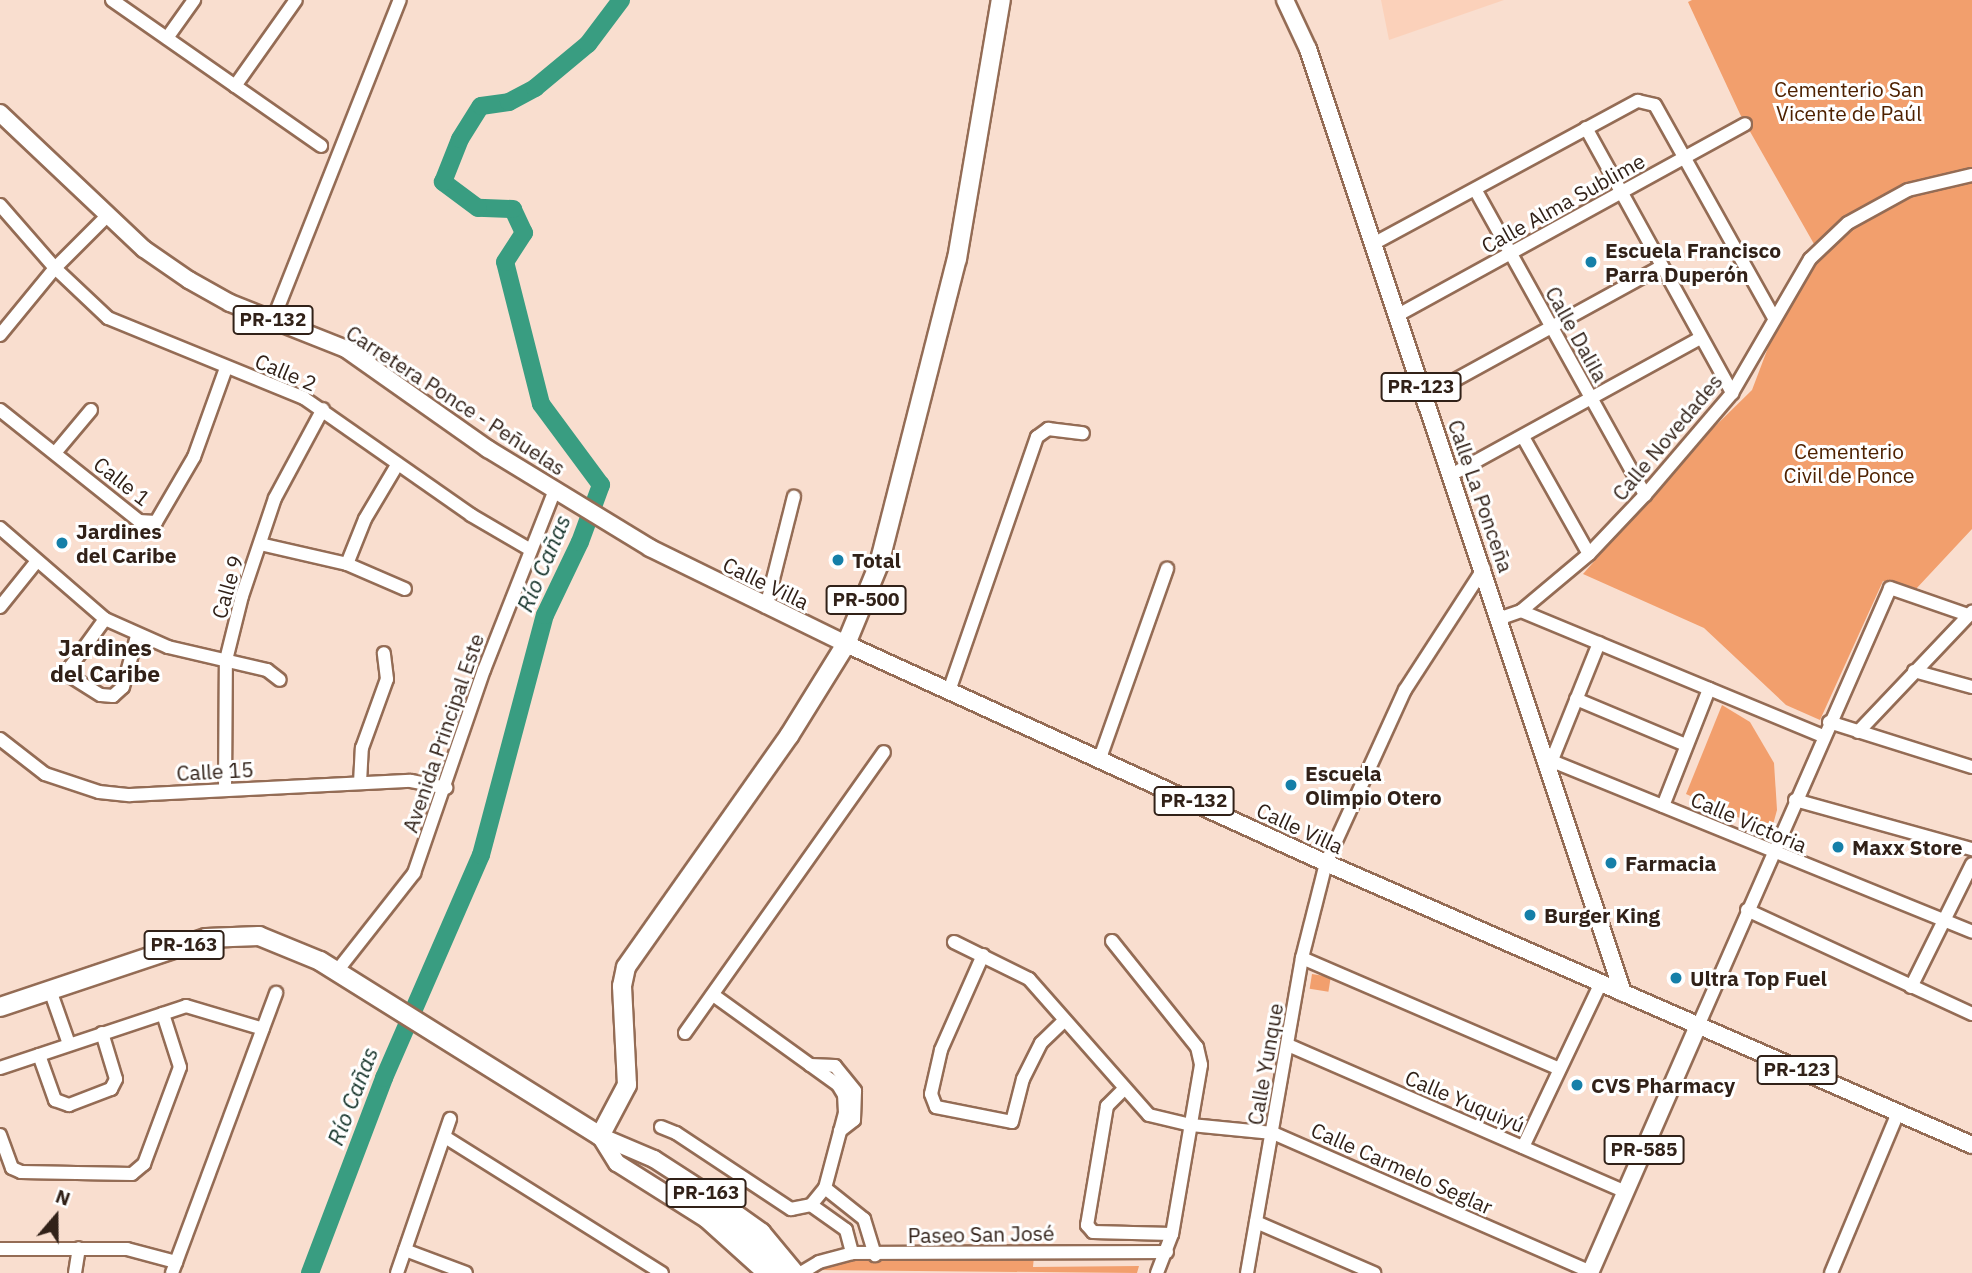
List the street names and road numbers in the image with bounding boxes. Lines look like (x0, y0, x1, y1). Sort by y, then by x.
street label: Calle Alma Sublime (1477, 148, 1649, 258)
street label: Calle Dalila (1540, 282, 1614, 386)
road number: PR-132 (231, 304, 315, 336)
street label: Carretera Ponce - Peñuelas (342, 320, 570, 480)
street label: Calle 2 (251, 348, 321, 396)
street label: Calle Novedades (1607, 369, 1727, 505)
road number: PR-123 (1379, 372, 1463, 402)
street label: Calle La Ponceña (1443, 416, 1519, 576)
street label: Calle 1 (89, 451, 155, 511)
street label: Calle Villa (719, 551, 813, 615)
street label: Calle 9 (206, 552, 248, 622)
road number: PR-500 (824, 584, 908, 615)
street label: Avenida Principal Este (397, 630, 489, 836)
street label: Calle 15 (176, 756, 254, 786)
road number: PR-132 (1152, 786, 1236, 816)
street label: Calle Victoria (1687, 786, 1811, 858)
street label: Calle Villa (1253, 797, 1347, 859)
road number: PR-163 (142, 930, 226, 960)
street label: Calle Yunque (1242, 1001, 1288, 1127)
road number: PR-123 (1755, 1054, 1839, 1086)
street label: Calle Yuquiyú (1401, 1064, 1529, 1138)
street label: Calle Carmelo Seglar (1307, 1117, 1497, 1219)
road number: PR-585 (1602, 1134, 1686, 1166)
road number: PR-163 (664, 1177, 748, 1208)
street label: Paseo San José (907, 1220, 1055, 1248)

